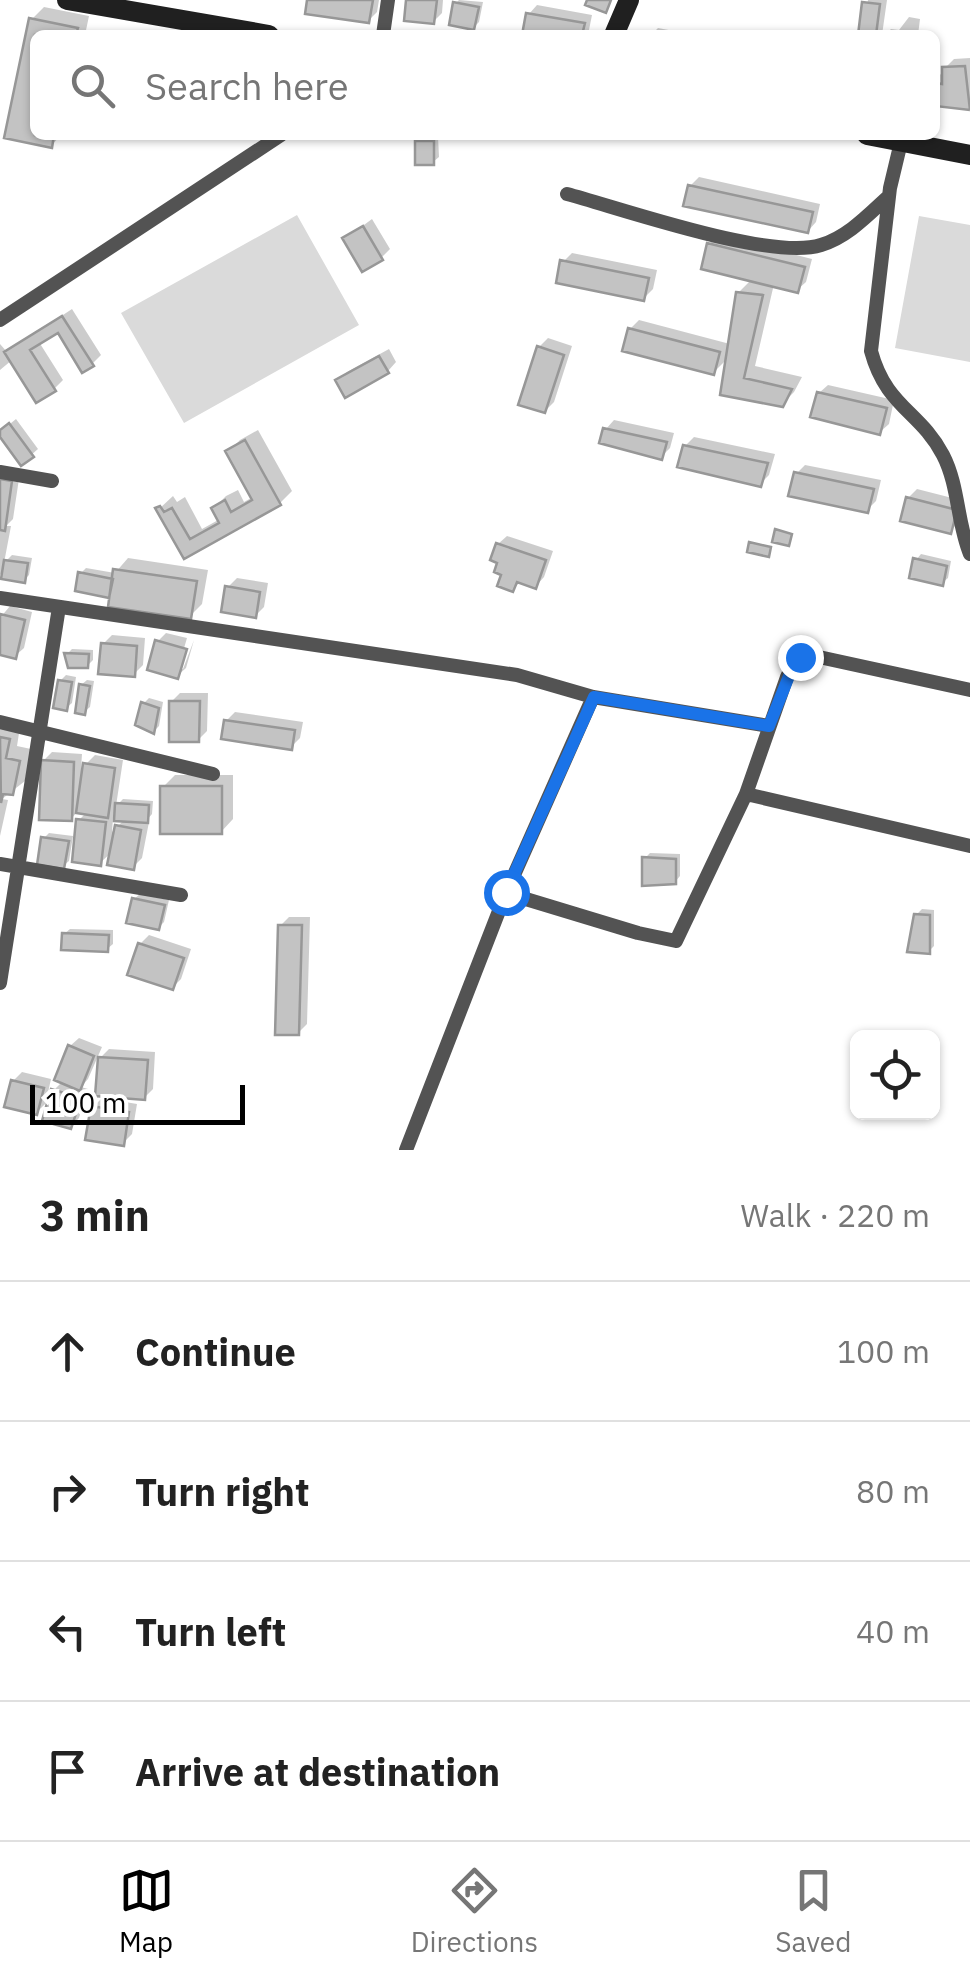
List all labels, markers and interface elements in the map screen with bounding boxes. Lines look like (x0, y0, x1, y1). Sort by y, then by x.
search box (30, 30, 940, 140)
icon: search (65, 58, 120, 113)
text: Search here (145, 61, 349, 110)
route end (778, 635, 824, 681)
route start (484, 870, 530, 916)
map controls (850, 1030, 940, 1120)
button: locate (850, 1030, 940, 1120)
scale bar (30, 1080, 245, 1124)
text: 100 m (45, 1084, 126, 1121)
text: 3 min (40, 1188, 150, 1243)
text: Walk · 220 m (741, 1194, 930, 1236)
icon: ahead (40, 1324, 95, 1379)
text: Continue (135, 1327, 296, 1376)
text: 100 m (837, 1330, 930, 1372)
icon: right (40, 1464, 95, 1519)
text: Turn right (135, 1467, 310, 1516)
text: 80 m (856, 1470, 930, 1512)
icon: left (40, 1604, 95, 1659)
text: Turn left (135, 1607, 286, 1656)
text: 40 m (856, 1610, 930, 1652)
icon: arrive (40, 1744, 95, 1799)
text: Arrive at destination (135, 1747, 500, 1796)
tab: Map (119, 1863, 174, 1960)
tab: Directions (411, 1863, 538, 1960)
tab: Saved (775, 1863, 851, 1960)

